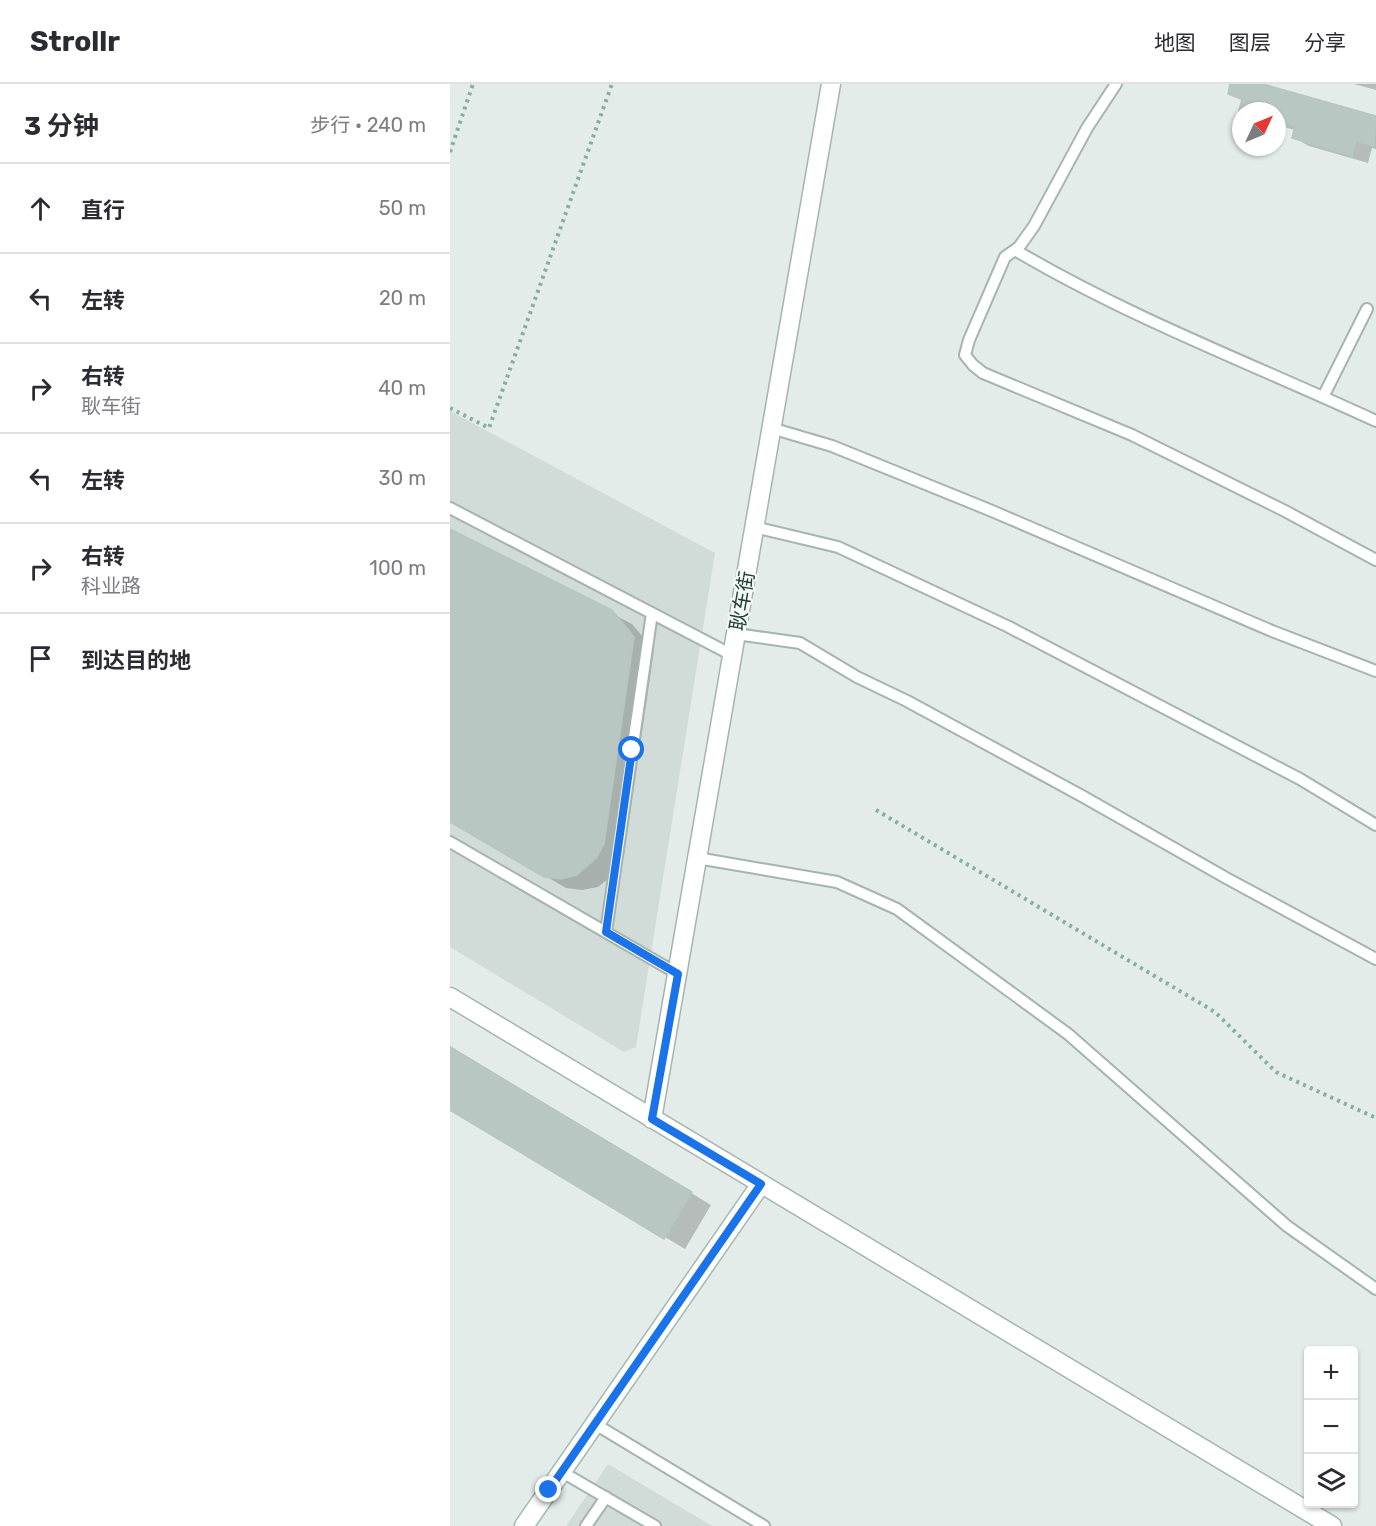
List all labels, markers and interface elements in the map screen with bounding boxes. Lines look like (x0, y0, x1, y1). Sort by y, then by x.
text: Strollr (30, 25, 120, 58)
text: 地图 (1154, 30, 1196, 55)
text: 图层 (1229, 30, 1271, 55)
text: 分享 (1304, 30, 1346, 55)
north arrow (1232, 102, 1286, 156)
text: 3 分钟 (24, 111, 99, 142)
text: 步行 · 240 m (310, 113, 426, 137)
icon: ahead (24, 192, 57, 225)
text: 50 m (379, 196, 426, 220)
text: 直行 (81, 197, 125, 224)
icon: left (24, 282, 57, 315)
text: 20 m (379, 286, 426, 310)
text: 左转 (81, 287, 125, 314)
text: 右转 (81, 363, 125, 390)
icon: right (24, 372, 57, 405)
text: 40 m (378, 376, 426, 400)
text: 耿车街 (81, 394, 141, 418)
icon: left (24, 462, 57, 495)
text: 30 m (379, 466, 426, 490)
text: 左转 (81, 467, 125, 494)
text: 右转 (81, 543, 125, 570)
icon: right (24, 552, 57, 585)
text: 100 m (369, 556, 426, 580)
street label: 耿车街 (725, 569, 759, 633)
text: 科业路 (81, 574, 141, 598)
icon: arrive (24, 642, 57, 675)
text: 到达目的地 (81, 647, 191, 674)
route start (618, 736, 644, 762)
map controls (1304, 1346, 1358, 1508)
button: + (1304, 1346, 1358, 1400)
button: − (1304, 1400, 1358, 1454)
button: layers (1304, 1454, 1358, 1508)
route end (535, 1476, 561, 1502)

